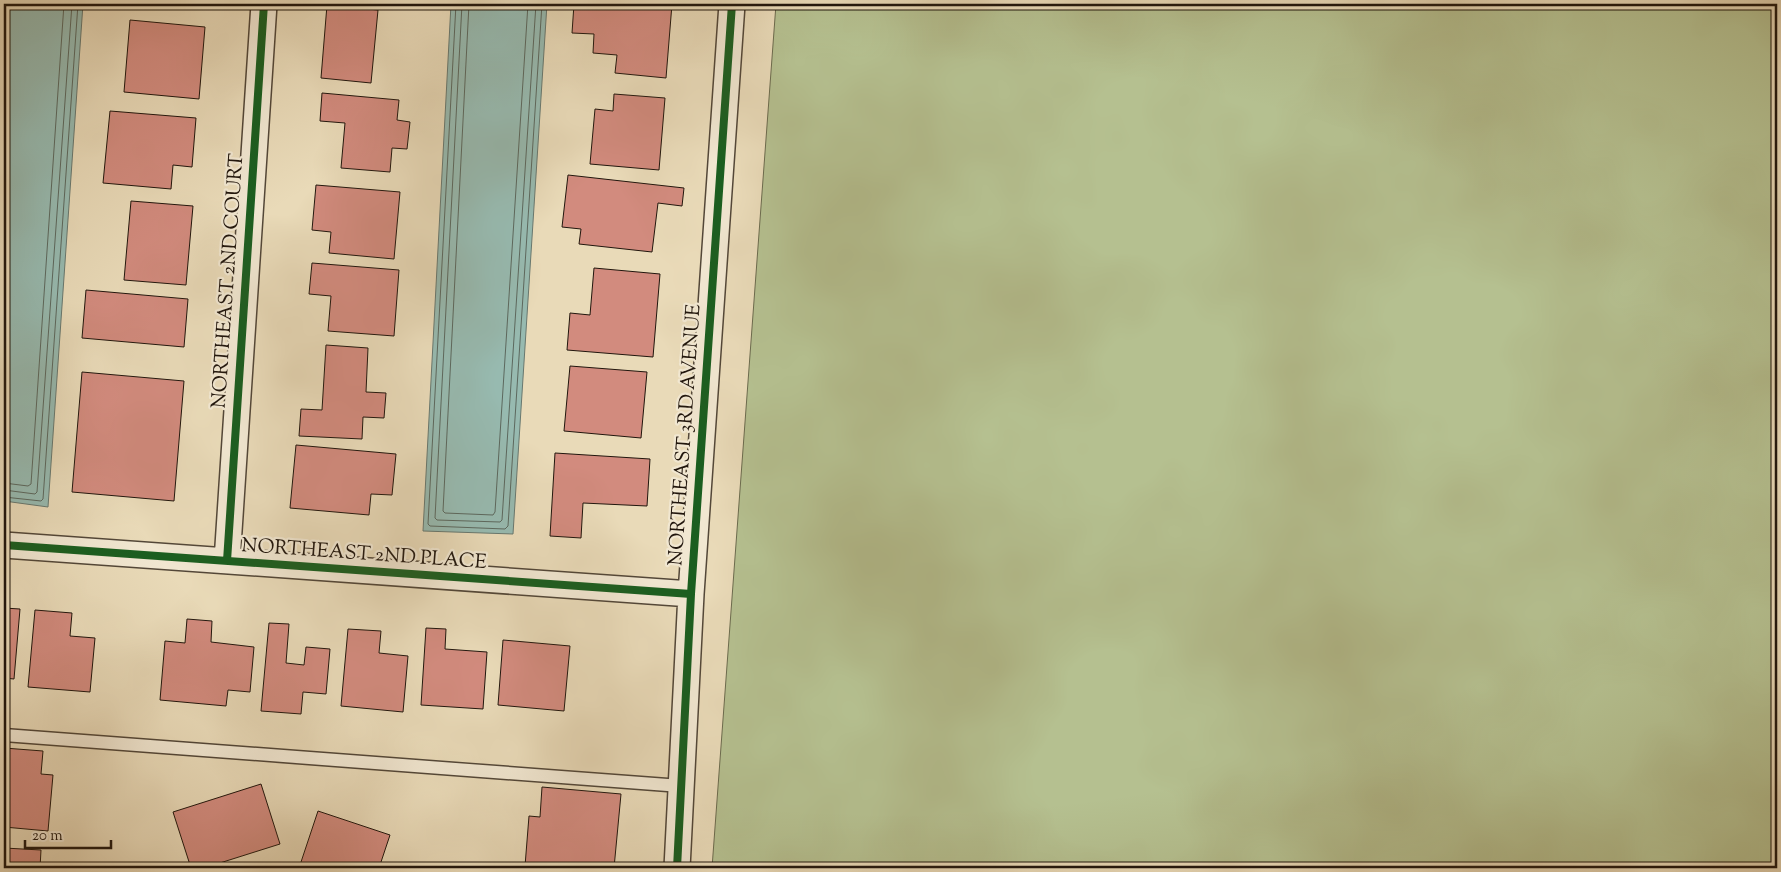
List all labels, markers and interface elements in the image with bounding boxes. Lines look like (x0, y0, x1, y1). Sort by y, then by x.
street label: NORTHEAST 2ND COURT (206, 153, 252, 409)
street label: NORTHEAST 3RD AVENUE (662, 303, 710, 567)
street label: NORTHEAST 2ND PLACE (240, 532, 488, 578)
scale bar (25, 817, 111, 849)
text: 20 m (32, 826, 63, 847)

